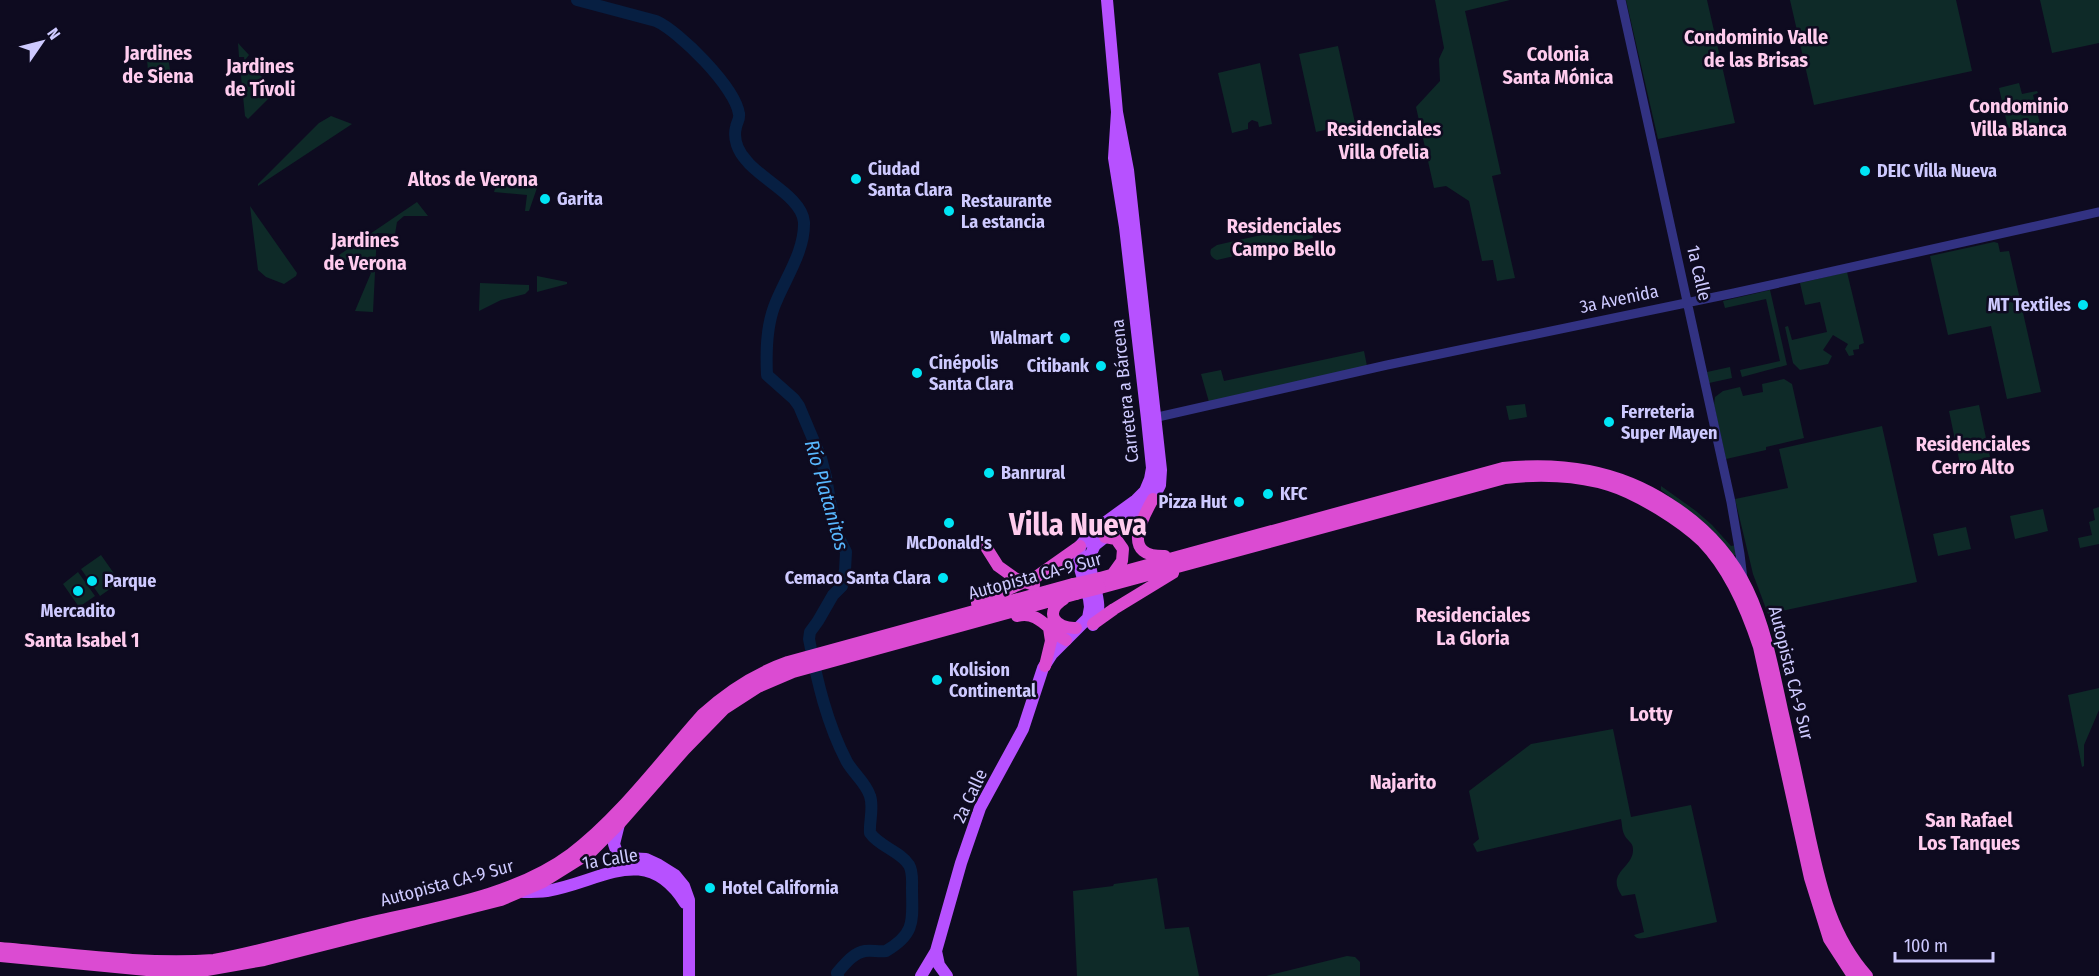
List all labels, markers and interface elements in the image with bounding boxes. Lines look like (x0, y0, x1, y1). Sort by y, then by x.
north arrow (12, 12, 72, 72)
text: N (43, 24, 64, 43)
district label: Condominio Valle de las Brisas (1684, 25, 1828, 72)
district label: Jardines de Siena (122, 41, 194, 88)
district label: Colonia Santa Mónica (1503, 42, 1614, 89)
district label: Jardines de Tívoli (225, 54, 295, 101)
district label: Condominio Villa Blanca (1969, 94, 2069, 141)
district label: Residenciales Villa Ofelia (1327, 117, 1441, 164)
place label: Ciudad Santa Clara (868, 158, 953, 201)
place label: DEIC Villa Nueva (1877, 160, 1997, 182)
marker: DEIC Villa Nueva (1858, 164, 1872, 178)
district label: Altos de Verona (407, 167, 538, 191)
marker: Ciudad Santa Clara (849, 172, 863, 186)
place label: Garita (557, 188, 603, 210)
place label: Restaurante La estancia (961, 190, 1052, 233)
marker: Garita (538, 192, 552, 206)
marker: Restaurante La estancia (942, 204, 956, 218)
district label: Residenciales Campo Bello (1227, 214, 1341, 261)
district label: Jardines de Verona (323, 228, 407, 275)
street label: 1a Calle (1682, 243, 1716, 303)
street label: 3a Avenida (1578, 280, 1661, 318)
place label: MT Textiles (1988, 294, 2071, 316)
marker: MT Textiles (2076, 298, 2090, 312)
street label: Carretera a Bárcena (1107, 318, 1143, 464)
place label: Walmart (990, 327, 1054, 349)
marker: Walmart (1058, 331, 1072, 345)
place label: Cinépolis Santa Clara (929, 352, 1014, 395)
place label: Citibank (1027, 355, 1090, 377)
marker: Citibank (1094, 359, 1108, 373)
marker: Cinépolis Santa Clara (910, 366, 924, 380)
place label: Ferreteria Super Mayen (1621, 401, 1718, 444)
marker: Ferreteria Super Mayen (1602, 415, 1616, 429)
district label: Residenciales Cerro Alto (1916, 432, 2030, 479)
water label: Río Platanitos (800, 437, 854, 553)
place label: Banrural (1001, 462, 1065, 484)
marker: Banrural (982, 466, 996, 480)
place label: KFC (1280, 483, 1308, 505)
marker: KFC (1261, 487, 1275, 501)
place label: Pizza Hut (1158, 491, 1228, 513)
marker: Pizza Hut (1232, 495, 1246, 509)
district label: Villa Nueva (1008, 507, 1147, 543)
marker: McDonald's (942, 516, 956, 530)
place label: McDonald's (906, 532, 992, 554)
street label: Autopista CA-9 Sur (966, 547, 1105, 604)
place label: Cemaco Santa Clara (785, 567, 931, 589)
place label: Parque (104, 570, 156, 592)
marker: Cemaco Santa Clara (936, 571, 950, 585)
marker: Parque (85, 574, 99, 588)
marker: Mercadito (71, 584, 85, 598)
place label: Mercadito (41, 600, 116, 622)
district label: Residenciales La Gloria (1416, 603, 1530, 650)
street label: Autopista CA-9 Sur (1764, 604, 1818, 743)
district label: Santa Isabel 1 (25, 628, 139, 652)
place label: Kolision Continental (949, 659, 1036, 702)
marker: Kolision Continental (930, 673, 944, 687)
district label: Lotty (1629, 702, 1673, 726)
street label: 2a Calle (948, 766, 992, 826)
district label: Najarito (1370, 770, 1437, 794)
district label: San Rafael Los Tanques (1918, 808, 2020, 855)
street label: 1a Calle (581, 844, 639, 874)
street label: Autopista CA-9 Sur (378, 854, 517, 911)
place label: Hotel California (722, 877, 839, 899)
marker: Hotel California (703, 881, 717, 895)
scale bar (1895, 925, 1992, 963)
text: 100 m (1904, 935, 1948, 957)

